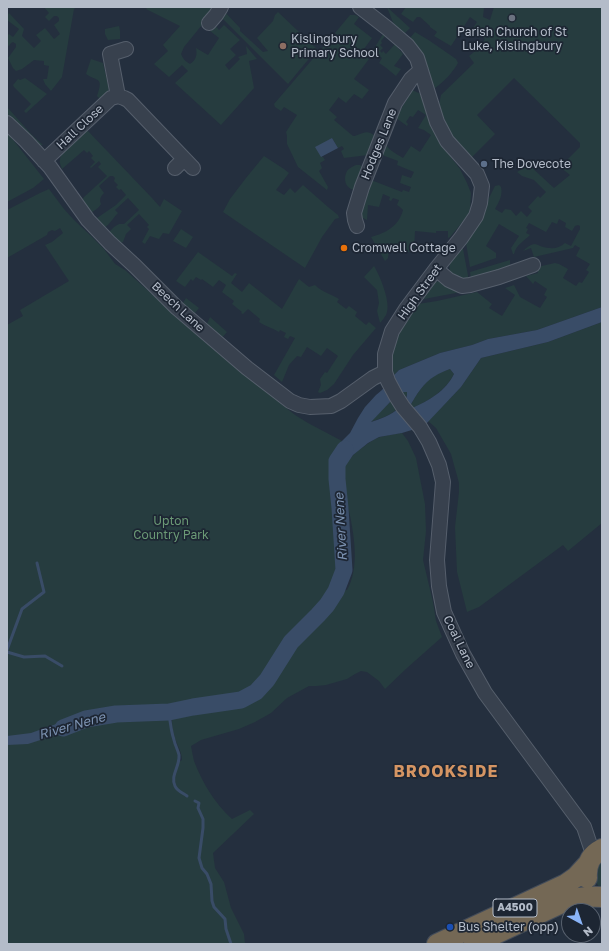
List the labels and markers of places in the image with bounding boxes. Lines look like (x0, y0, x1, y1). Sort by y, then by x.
marker: Parish Church of St Luke, Kislingbury (507, 13, 517, 23)
place label: Parish Church of St Luke, Kislingbury (457, 25, 567, 53)
place label: Kislingbury Primary School (291, 32, 379, 60)
marker: Kislingbury Primary School (278, 41, 288, 51)
place label: The Dovecote (492, 157, 571, 171)
marker: The Dovecote (479, 159, 489, 169)
place label: Cromwell Cottage (352, 241, 456, 255)
marker: Cromwell Cottage (339, 243, 349, 253)
place label: Bus Shelter (opp) (458, 920, 559, 934)
marker: Bus Shelter (opp) (445, 922, 455, 932)

